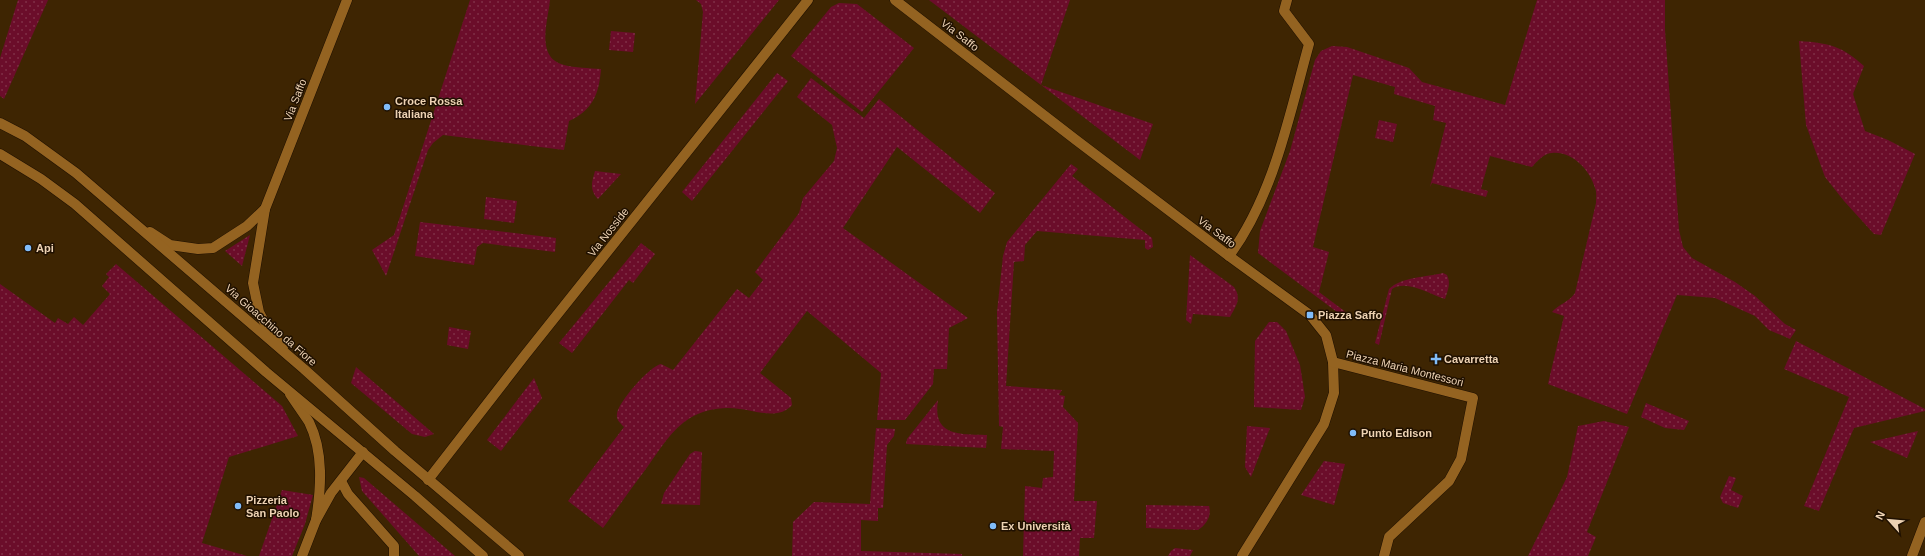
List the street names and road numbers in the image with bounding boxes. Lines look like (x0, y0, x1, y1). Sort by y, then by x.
street label: Via Saffo (939, 17, 981, 53)
street label: Via Saffo (281, 77, 309, 123)
street label: Via Nosside (585, 205, 631, 259)
street label: Via Saffo (1196, 214, 1238, 250)
street label: Via Gioacchino da Fiore (223, 282, 319, 368)
street label: Piazza Maria Montessori (1345, 348, 1465, 388)

